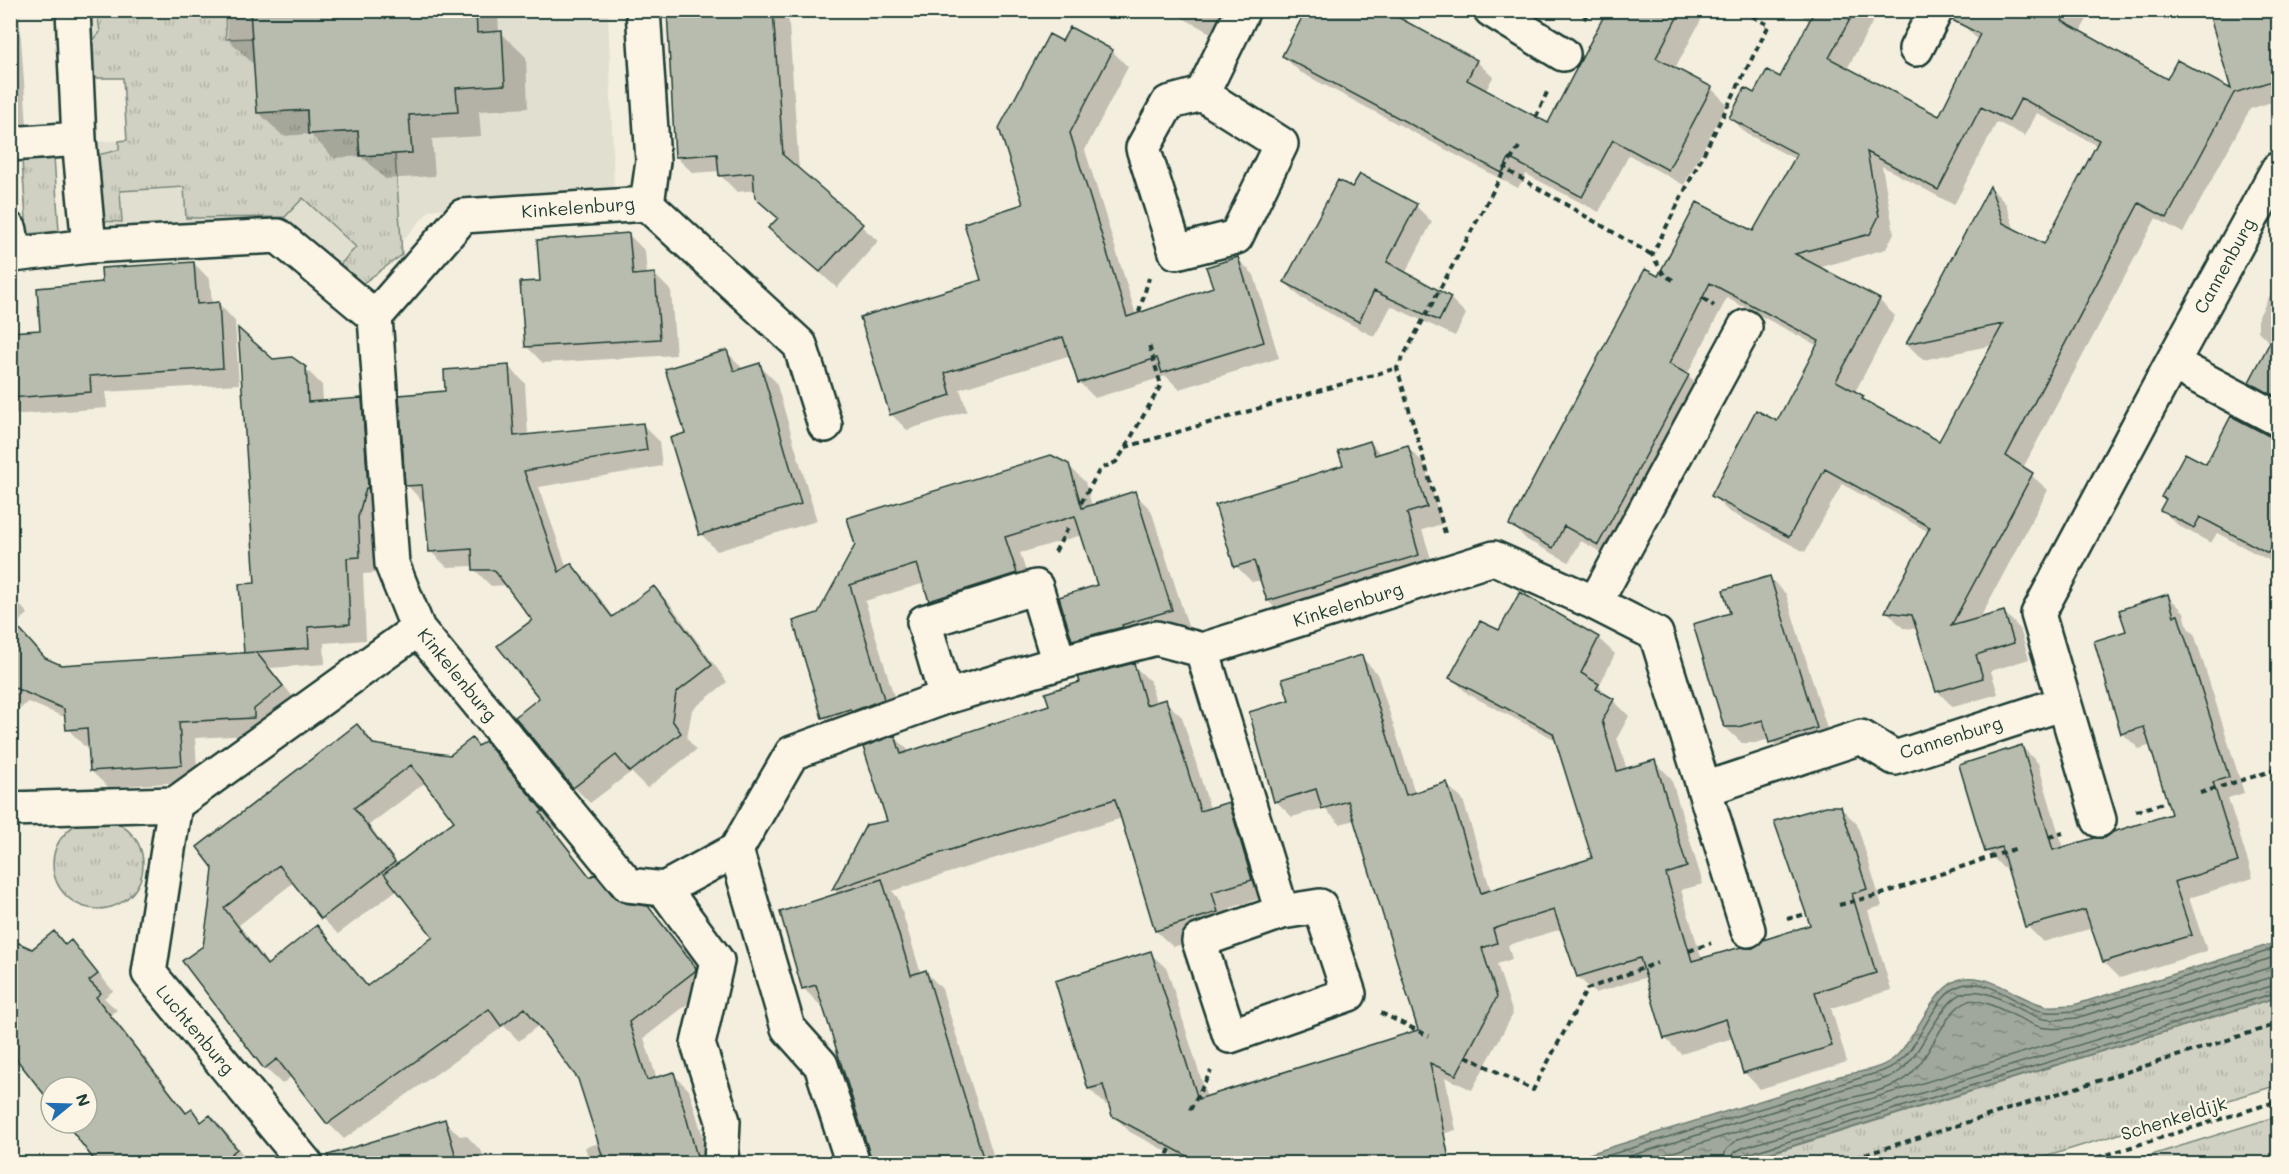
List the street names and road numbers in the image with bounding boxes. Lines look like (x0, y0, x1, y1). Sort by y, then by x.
street label: Kinkelenburg (520, 191, 635, 223)
street label: Cannenburg (2188, 213, 2260, 318)
street label: Kinkelenburg (1290, 576, 1406, 632)
street label: Kinkelenburg (413, 623, 503, 726)
street label: Cannenburg (1897, 710, 2005, 764)
street label: Luchtenburg (151, 980, 240, 1079)
street label: Schenkeldijk (2118, 1091, 2230, 1146)

